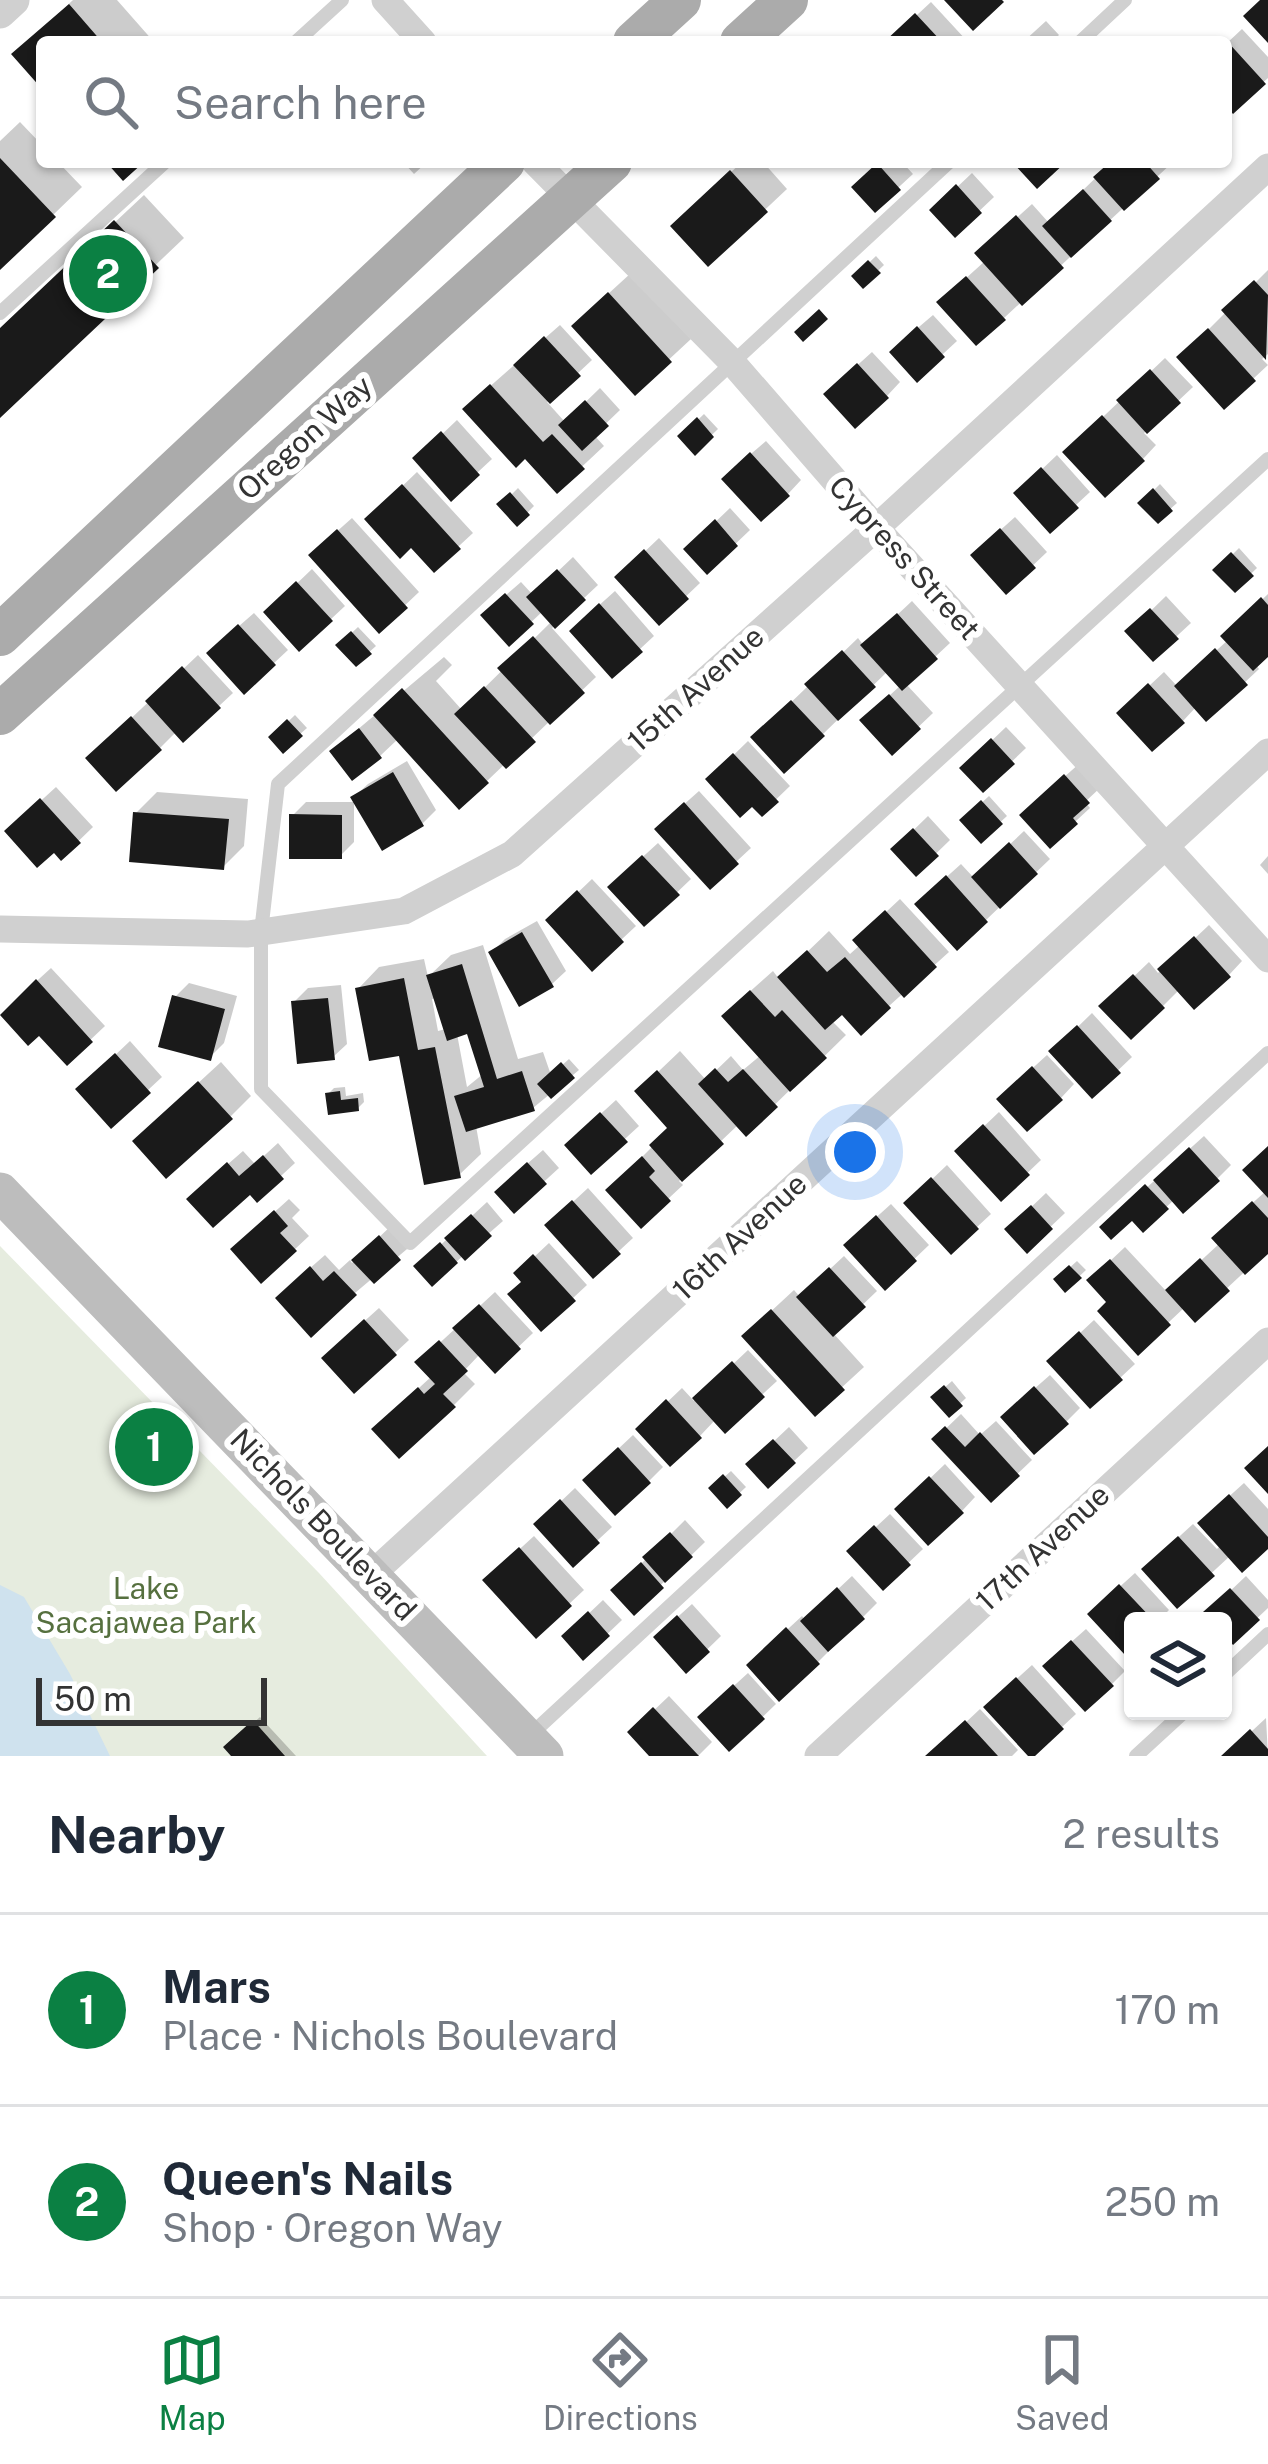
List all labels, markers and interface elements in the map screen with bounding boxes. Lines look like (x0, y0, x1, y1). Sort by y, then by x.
search box (36, 36, 1232, 168)
icon: search (78, 69, 144, 135)
text: Search here (174, 76, 427, 129)
pin: 2 (69, 229, 147, 319)
street label: Oregon Way (230, 367, 379, 507)
street label: Cypress Street (822, 468, 988, 647)
street label: 15th Avenue (620, 618, 771, 759)
your location (825, 1122, 885, 1182)
street label: 16th Avenue (665, 1165, 814, 1307)
pin: 1 (115, 1402, 193, 1492)
street label: Nichols Boulevard (223, 1421, 424, 1627)
street label: 17th Avenue (968, 1476, 1117, 1618)
park label: Lake Sacajawea Park (36, 1570, 257, 1640)
map controls (1124, 1612, 1232, 1720)
button: layers (1124, 1612, 1232, 1720)
scale bar (36, 1672, 267, 1725)
text: 50 m (54, 1680, 132, 1718)
text: Nearby (48, 1805, 225, 1864)
text: 2 results (1063, 1811, 1220, 1857)
text: Mars (162, 1960, 271, 2013)
text: 1 (79, 1987, 95, 2033)
text: 170 m (1114, 1987, 1220, 2033)
text: Place · Nichols Boulevard (162, 2013, 618, 2059)
text: Queen's Nails (162, 2152, 453, 2205)
text: 2 (75, 2179, 99, 2225)
text: 250 m (1105, 2179, 1220, 2225)
text: Shop · Oregon Way (162, 2205, 503, 2251)
tab: Map (159, 2327, 226, 2437)
tab: Directions (543, 2327, 698, 2437)
tab: Saved (1015, 2327, 1109, 2437)

